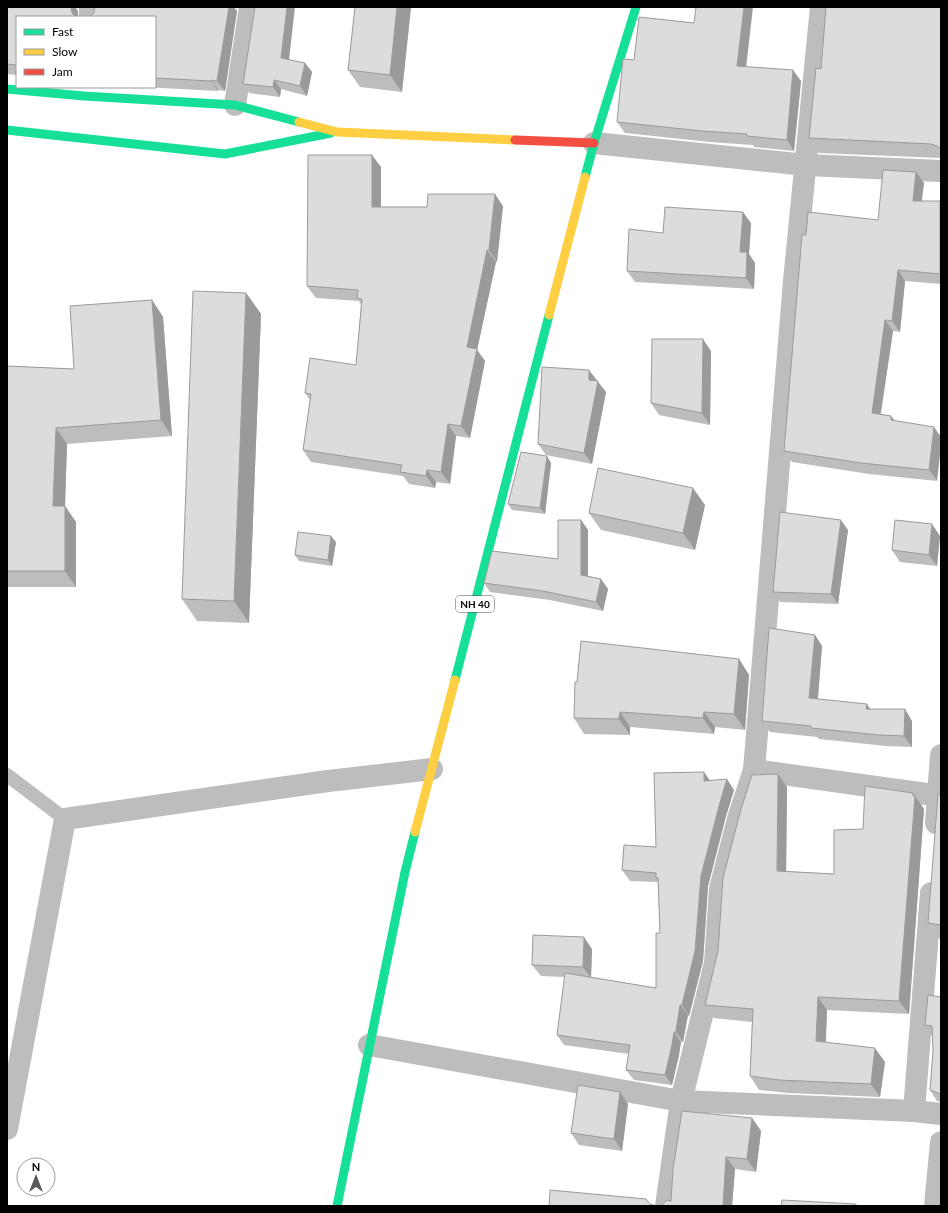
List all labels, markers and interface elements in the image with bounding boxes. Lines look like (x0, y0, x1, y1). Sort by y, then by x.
legend (16, 16, 156, 88)
text: Fast (52, 24, 74, 39)
text: Slow (52, 44, 78, 59)
text: Jam (52, 64, 73, 79)
road number: NH 40 (456, 596, 494, 612)
north arrow (16, 1157, 56, 1197)
text: N (32, 1160, 40, 1173)

